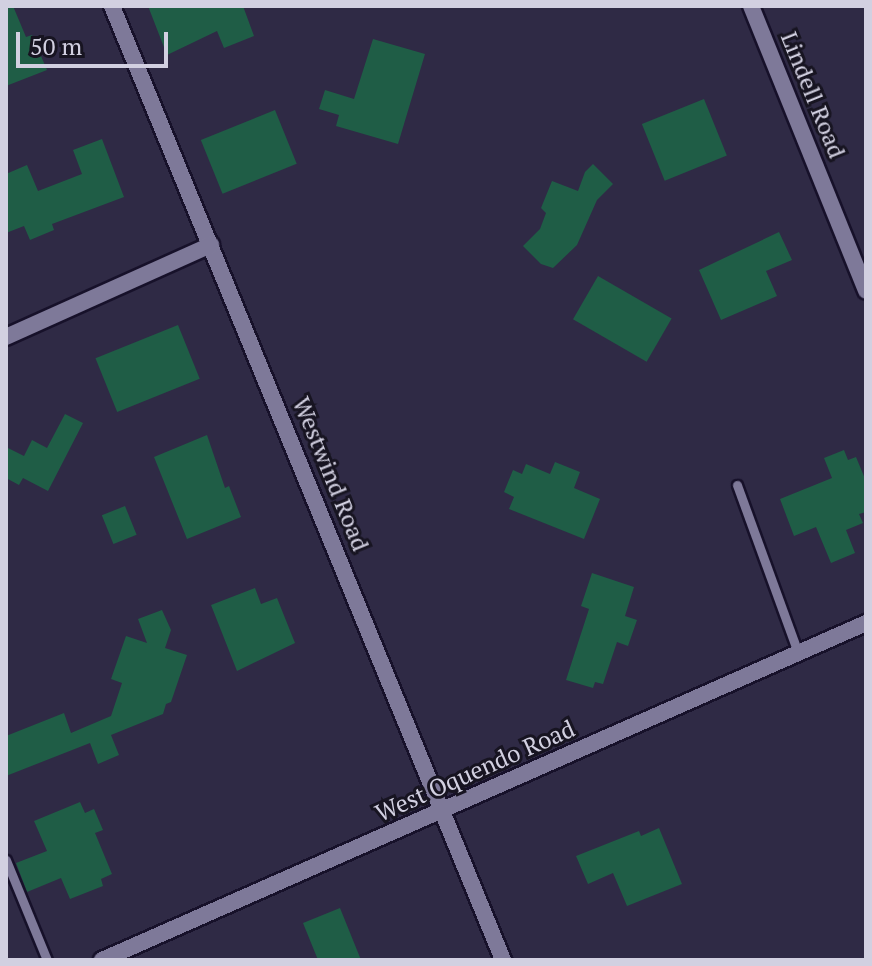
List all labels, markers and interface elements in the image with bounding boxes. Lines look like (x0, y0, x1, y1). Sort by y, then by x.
scale bar (20, 16, 172, 66)
street label: Lindell Road (775, 28, 851, 162)
text: 50 m (30, 30, 82, 62)
street label: Westwind Road (287, 393, 375, 555)
street label: West Oquendo Road (371, 714, 579, 828)

